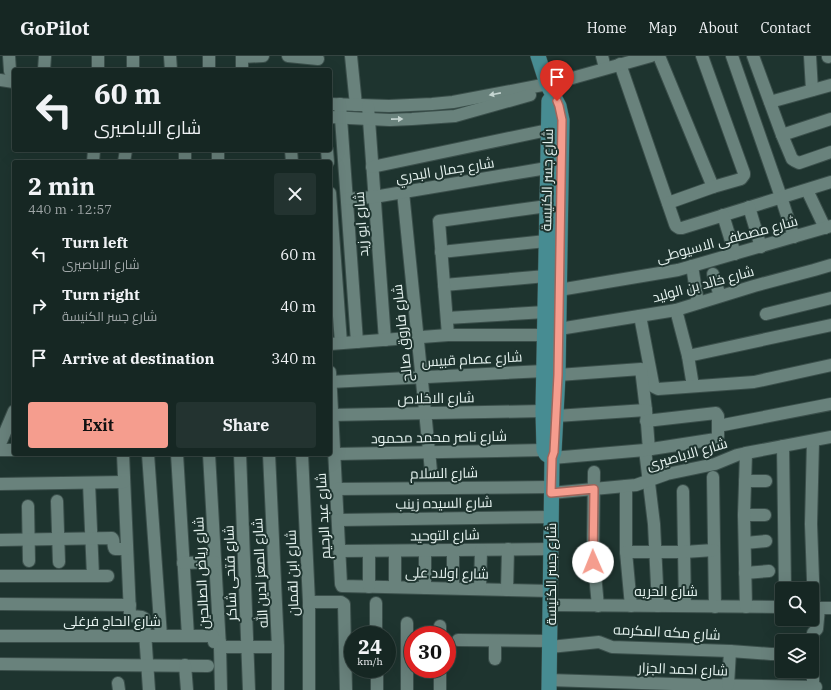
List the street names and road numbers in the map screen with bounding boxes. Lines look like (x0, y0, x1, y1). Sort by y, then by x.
street label: شارع جسر الكنيسة (537, 129, 557, 231)
street label: شارع جمال البدري (394, 153, 496, 190)
street label: شارع ابو زيد (350, 191, 372, 257)
street label: شارع مصطفى الاسيوطى (654, 211, 800, 267)
street label: شارع خالد بن الوليد (650, 262, 756, 306)
street label: شارع فاروق صالح (388, 283, 416, 383)
street label: شارع عصام قبيس (421, 347, 523, 372)
street label: شارع الاخلاص (397, 388, 475, 408)
street label: شارع ناصر محمد محمود (371, 427, 507, 447)
street label: شارع الاباصيرى (644, 434, 730, 474)
street label: شارع السلام (410, 463, 478, 484)
street label: شارع عبد الرحيم (312, 472, 335, 560)
street label: شارع السيده زينب (395, 493, 493, 513)
street label: شارع رياض الصالحين (189, 516, 213, 630)
street label: شارع المعز لدين الله (248, 517, 272, 629)
street label: شارع جسر الكنيسة (542, 523, 560, 625)
street label: شارع فتحى شاكر (219, 525, 241, 622)
street label: شارع التوحيد (410, 525, 480, 545)
street label: شارع ابن لقمان (281, 529, 303, 617)
street label: شارع اولاد على (405, 563, 489, 583)
street label: شارع الحريه (634, 582, 698, 600)
street label: شارع الحاج فرغلى (63, 612, 161, 630)
street label: شارع مكه المكرمه (613, 620, 721, 644)
street label: شارع احمد الجزار (637, 658, 728, 680)

